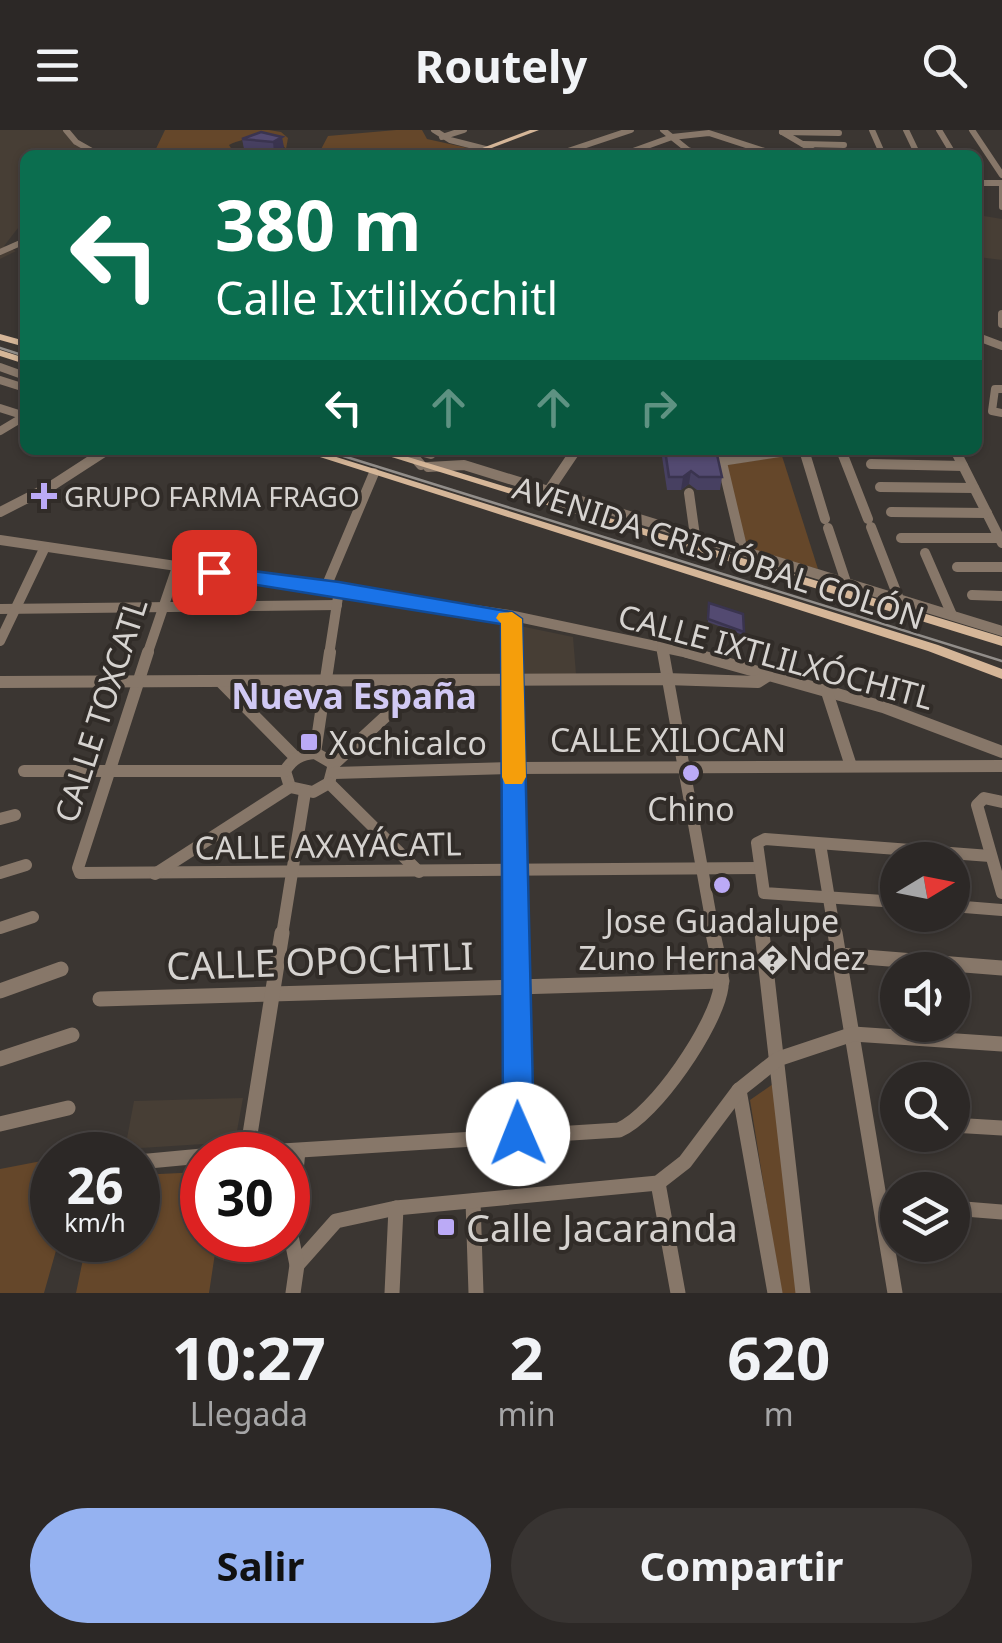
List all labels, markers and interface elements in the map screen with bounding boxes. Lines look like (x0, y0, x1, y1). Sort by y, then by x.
text: Routely (415, 35, 587, 96)
icon: menu (30, 38, 85, 93)
icon: search (917, 38, 972, 93)
text: 380 m (215, 176, 422, 272)
icon: left (50, 190, 180, 320)
text: Calle Ixtlilxóchitl (215, 267, 558, 328)
icon: left (316, 380, 371, 435)
icon: ahead (421, 380, 476, 435)
icon: ahead (526, 380, 581, 435)
icon: right (631, 380, 686, 435)
street label: AVENIDA CRISTÓBAL COLÓN (508, 465, 930, 639)
place label: GRUPO FARMA FRAGO (64, 477, 360, 515)
marker: GRUPO FARMA FRAGO (33, 485, 55, 507)
pin (172, 530, 257, 615)
icon: arrive (187, 545, 242, 600)
street label: CALLE TOXCATL (44, 593, 156, 827)
street label: CALLE IXTLILXÓCHITL (614, 593, 938, 719)
district label: Nueva España (231, 672, 477, 719)
street label: CALLE XILOCAN (550, 718, 786, 761)
place label: Xochicalco (329, 721, 487, 764)
marker: Xochicalco (298, 731, 320, 753)
marker: Chino (680, 762, 702, 784)
place label: Chino (647, 787, 735, 830)
street label: CALLE AXAYÁCATL (194, 821, 462, 869)
north arrow (880, 842, 970, 932)
map controls (880, 842, 970, 1262)
marker: Jose Guadalupe Zuno Herna�Ndez (711, 874, 733, 896)
place label: Jose Guadalupe Zuno Herna�Ndez (578, 899, 866, 979)
street label: CALLE OPOCHTLI (165, 929, 475, 991)
button: sound (880, 952, 970, 1042)
button: search (880, 1062, 970, 1152)
position arrow (466, 1082, 570, 1186)
speed limit sign: 30 (180, 1132, 310, 1262)
text: 26 (66, 1151, 124, 1219)
button: layers (880, 1172, 970, 1262)
place label: Calle Jacaranda (466, 1201, 738, 1253)
text: km/h (64, 1205, 126, 1239)
marker: Calle Jacaranda (435, 1216, 457, 1238)
text: 10:27 (172, 1316, 326, 1398)
text: 2 (509, 1316, 544, 1398)
text: 620 (727, 1316, 830, 1398)
text: Llegada (190, 1392, 308, 1435)
text: min (498, 1392, 556, 1435)
text: m (764, 1392, 794, 1435)
button: Salir (30, 1508, 491, 1623)
button: Compartir (511, 1508, 972, 1623)

